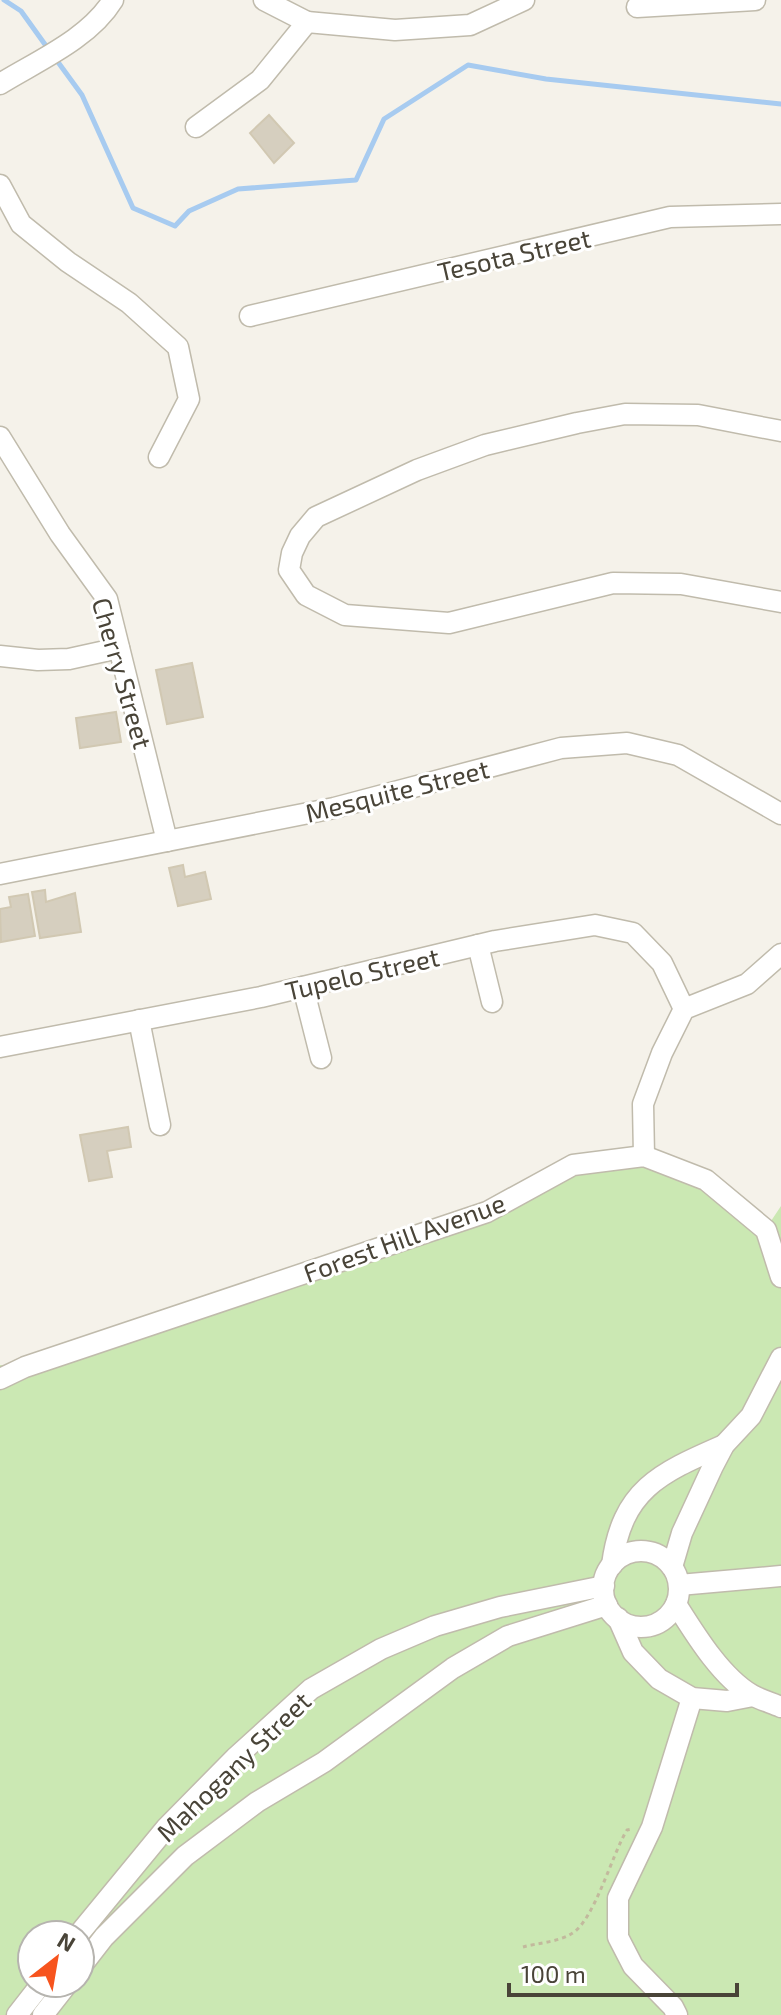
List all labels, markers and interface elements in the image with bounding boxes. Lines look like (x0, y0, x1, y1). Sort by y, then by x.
street label: Tesota Street (434, 221, 594, 287)
street label: Cherry Street (87, 594, 159, 752)
street label: Mesquite Street (302, 752, 492, 828)
street label: Tupelo Street (282, 940, 442, 1006)
street label: Forest Hill Avenue (299, 1186, 509, 1288)
street label: Mahogany Street (150, 1685, 316, 1847)
north arrow (16, 1919, 96, 1999)
text: N (53, 1926, 80, 1956)
scale bar (509, 1947, 737, 1997)
text: 100 m (521, 1959, 586, 1988)

